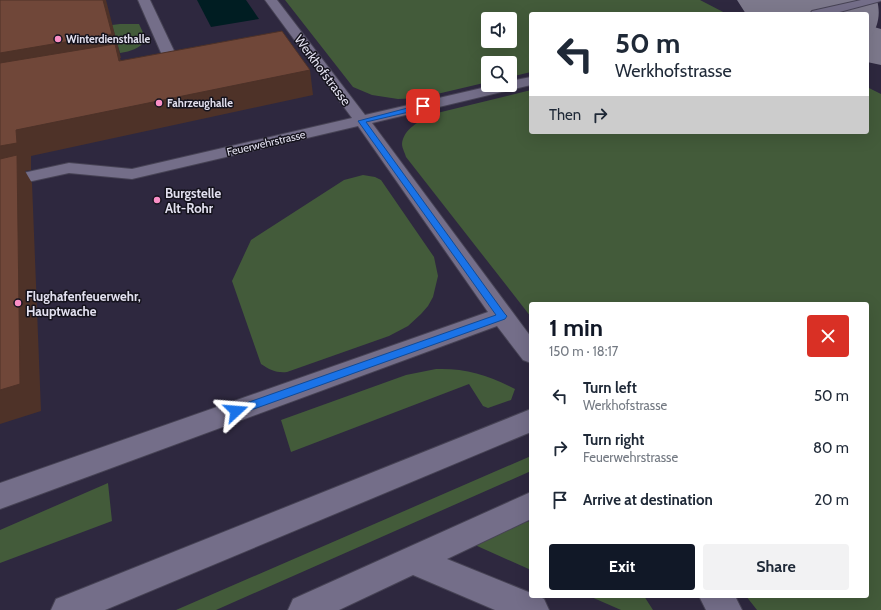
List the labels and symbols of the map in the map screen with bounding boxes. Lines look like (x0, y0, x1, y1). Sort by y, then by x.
place label: Winterdiensthalle (66, 32, 151, 46)
street label: Werkhofstrasse (291, 32, 355, 109)
marker: Winterdiensthalle (53, 34, 63, 44)
pin (406, 89, 440, 123)
place label: Fahrzeughalle (167, 96, 233, 110)
marker: Fahrzeughalle (154, 98, 164, 108)
street label: Feuerwehrstrasse (225, 127, 307, 159)
place label: Burgstelle Alt-Rohr (165, 185, 221, 216)
marker: Burgstelle Alt-Rohr (152, 195, 162, 205)
place label: Flughafenfeuerwehr, Hauptwache (26, 288, 141, 319)
marker: Flughafenfeuerwehr, Hauptwache (13, 298, 23, 308)
position arrow (215, 390, 257, 432)

